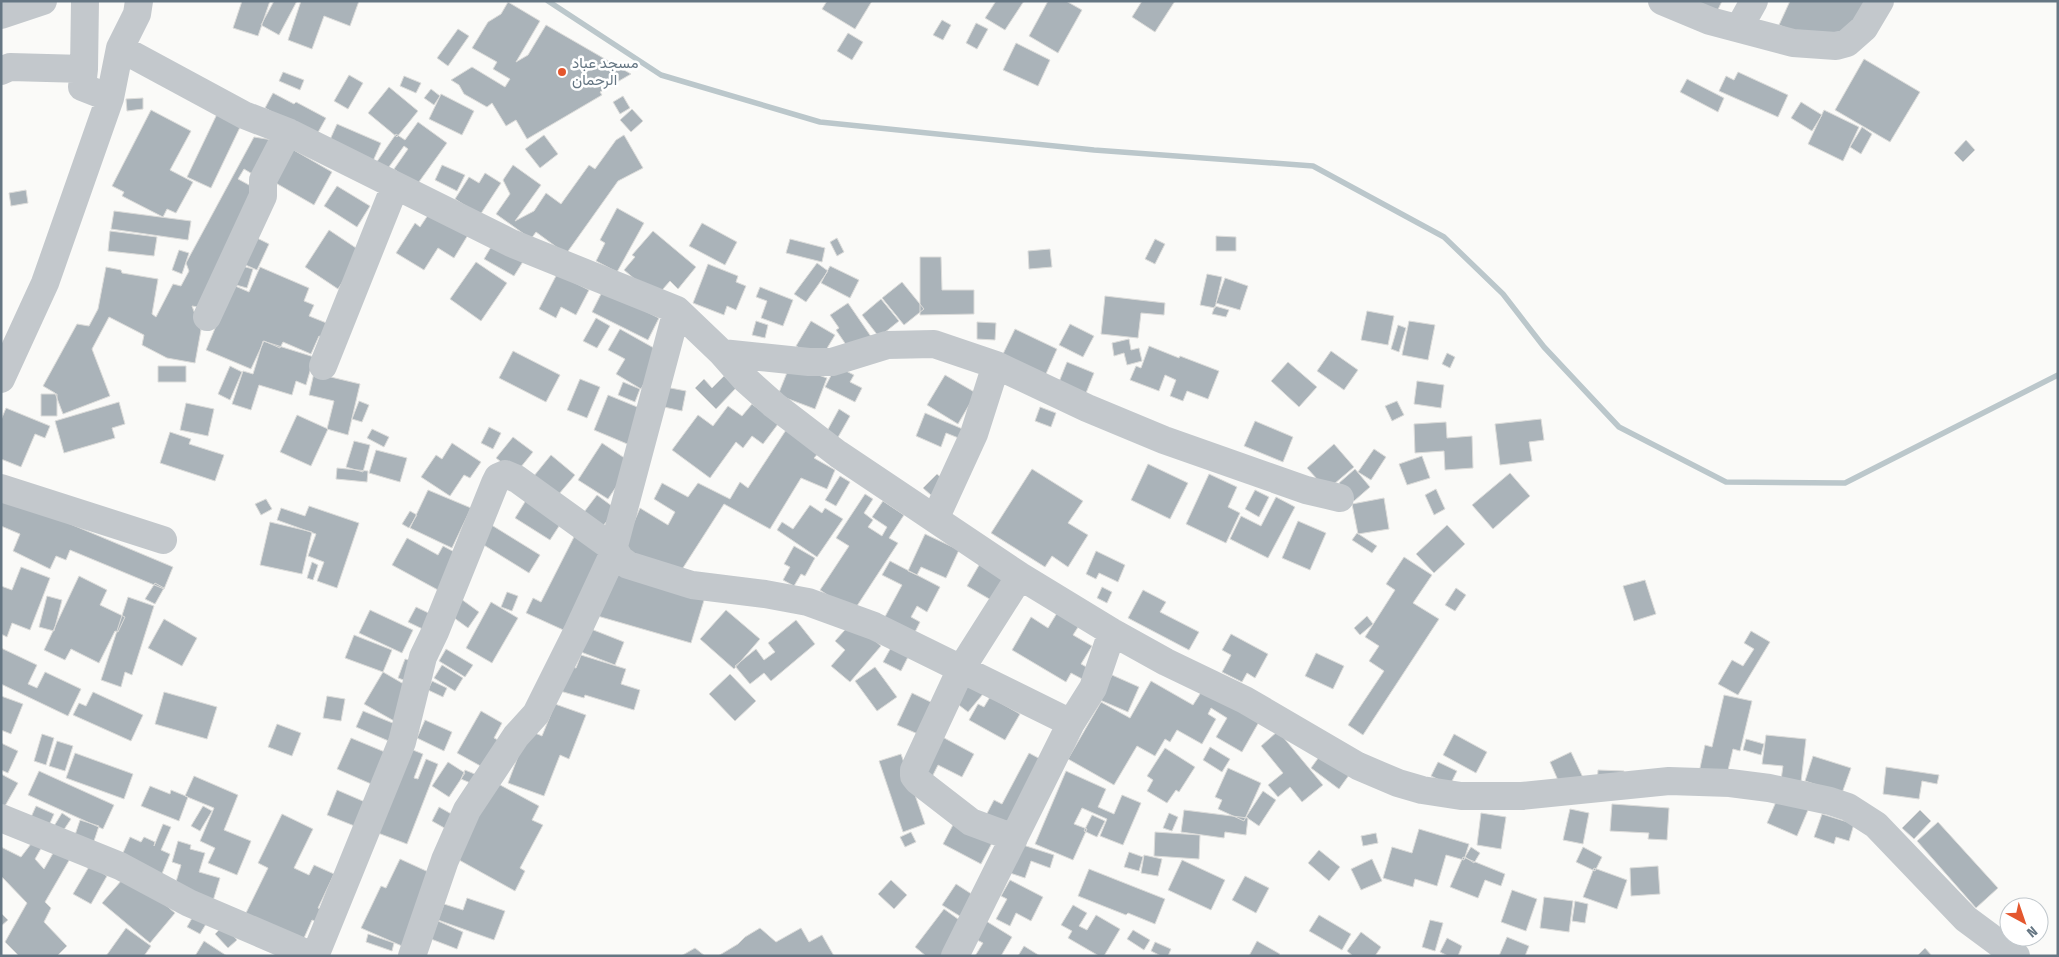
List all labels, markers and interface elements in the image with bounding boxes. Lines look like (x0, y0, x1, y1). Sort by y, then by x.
place label: مسجد عباد الرحمان (572, 54, 639, 89)
marker: مسجد عباد الرحمان (556, 66, 568, 78)
north arrow (1999, 897, 2049, 947)
text: N (2023, 922, 2041, 941)

